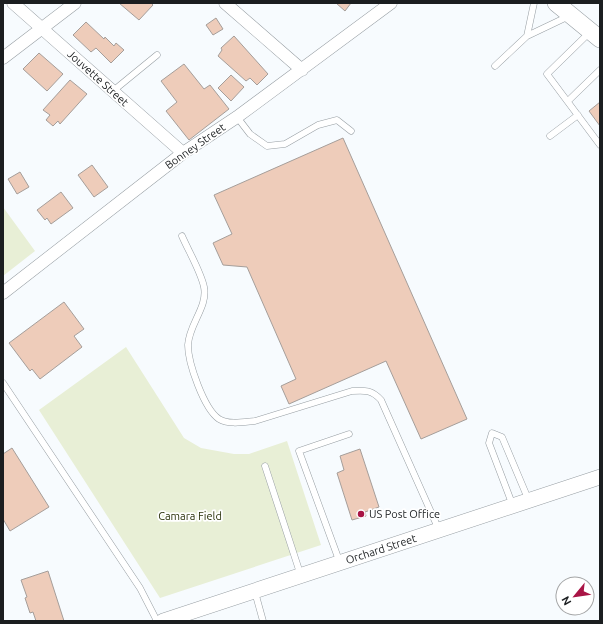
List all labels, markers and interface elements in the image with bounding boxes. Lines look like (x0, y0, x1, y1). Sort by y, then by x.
street label: Jouvette Street (65, 48, 131, 109)
street label: Bonney Street (163, 120, 228, 171)
place label: US Post Office (369, 508, 440, 520)
marker: US Post Office (356, 509, 366, 519)
park label: Camara Field (158, 510, 222, 522)
street label: Orchard Street (344, 532, 418, 566)
north arrow (555, 576, 595, 616)
text: N (559, 594, 573, 607)

